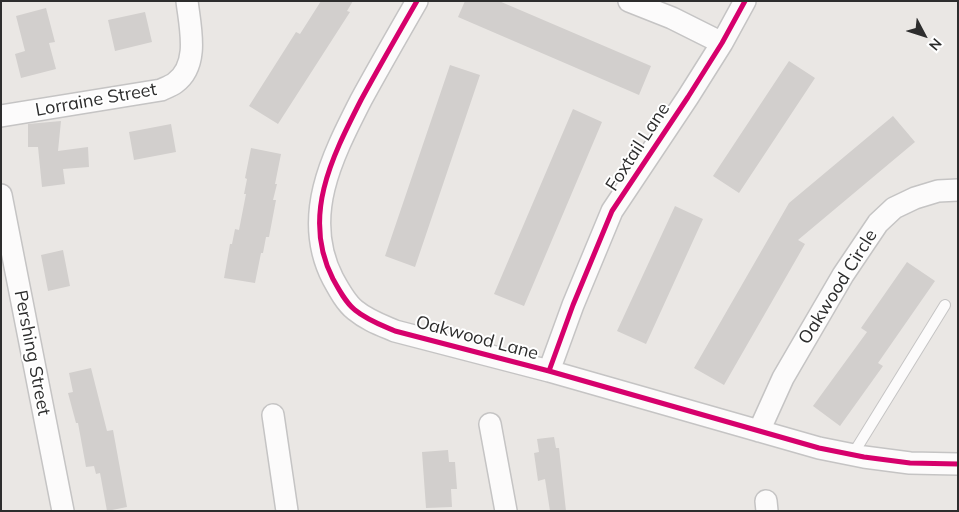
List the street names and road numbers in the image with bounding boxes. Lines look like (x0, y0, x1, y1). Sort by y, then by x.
street label: Lorraine Street (34, 79, 158, 121)
street label: Foxtail Lane (601, 99, 675, 195)
street label: Oakwood Circle (794, 226, 882, 348)
street label: Pershing Street (9, 289, 55, 417)
street label: Oakwood Lane (413, 311, 541, 365)

